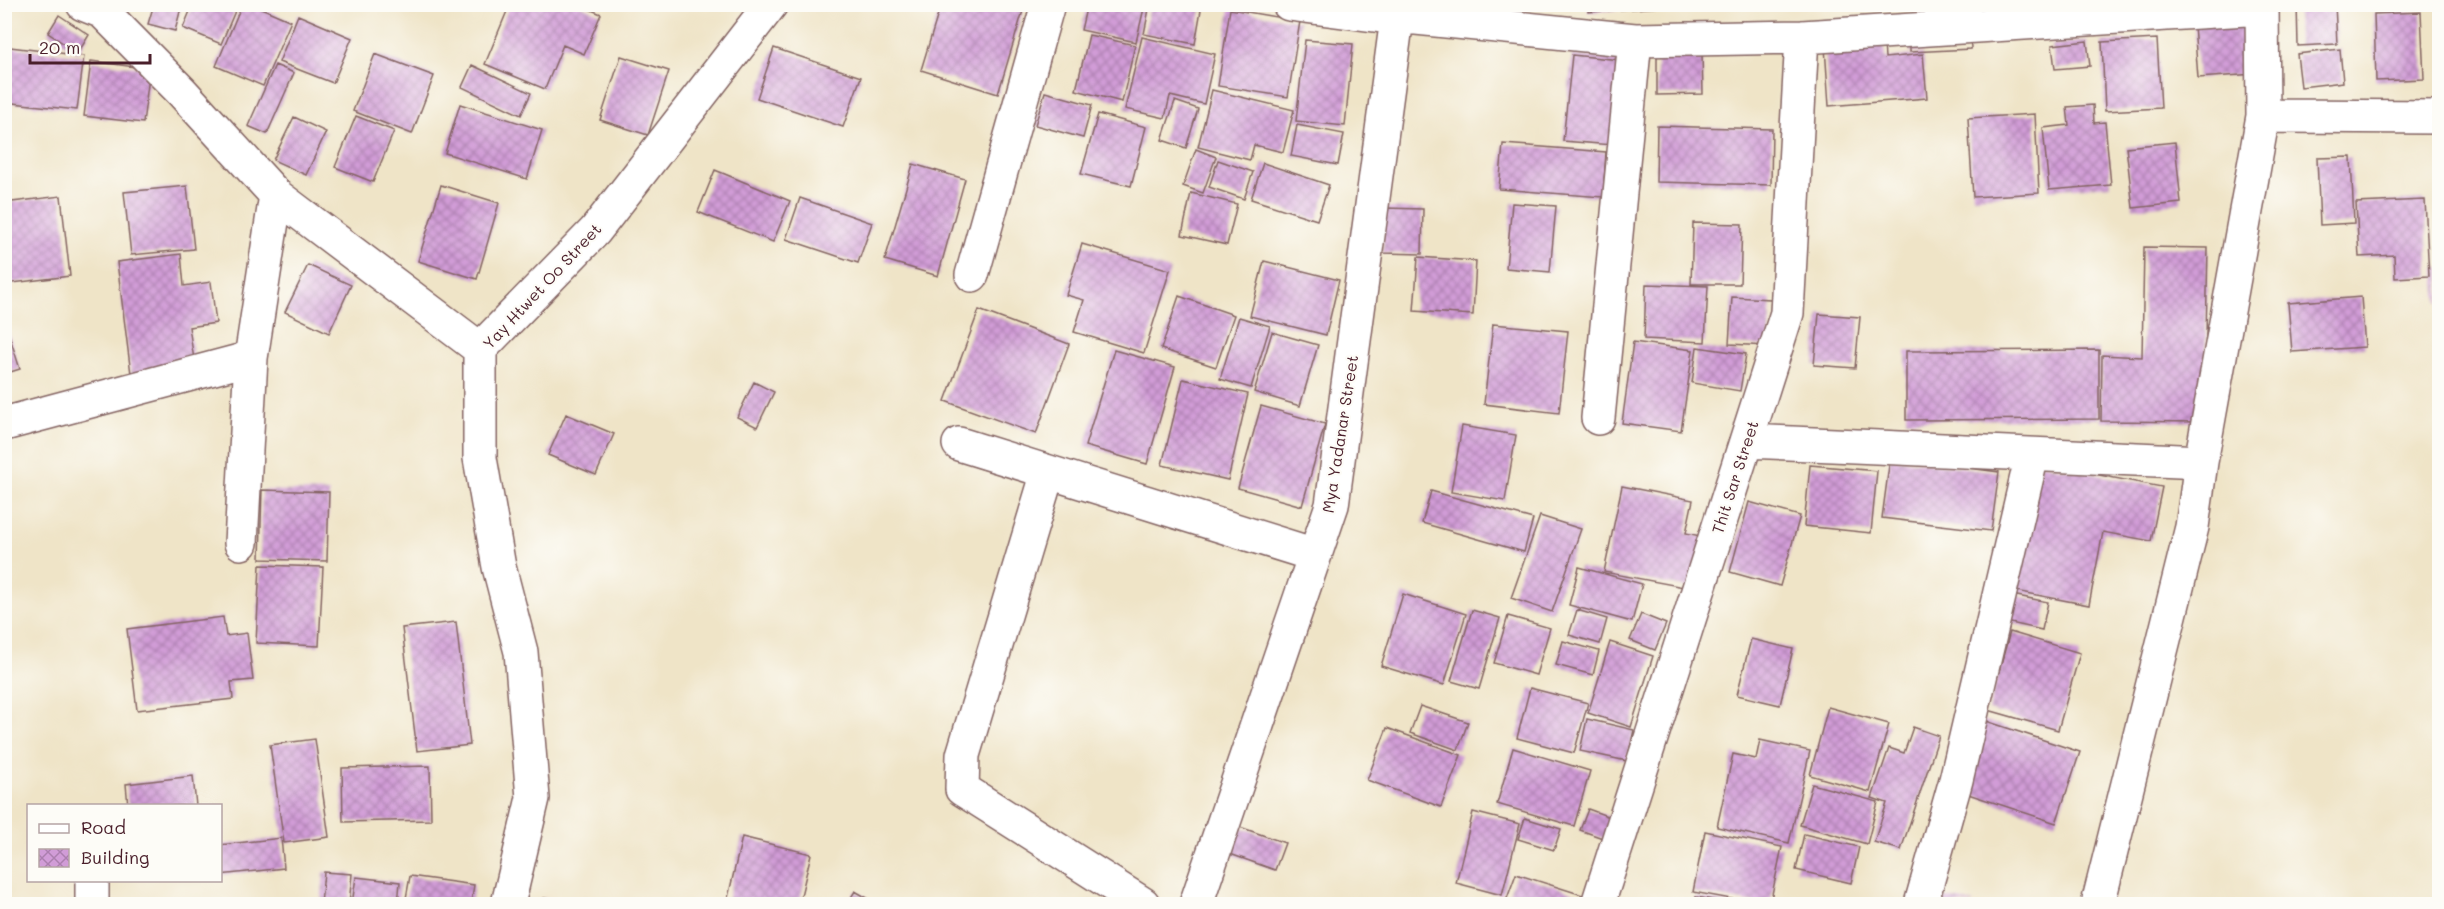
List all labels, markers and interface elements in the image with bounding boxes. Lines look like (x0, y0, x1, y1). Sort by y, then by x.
scale bar (30, 27, 150, 65)
text: 20 m (39, 35, 80, 59)
street label: Yay Htwet Oo Street (478, 218, 606, 353)
street label: Mya Yadanar Street (1317, 353, 1362, 514)
street label: Thit Sar Street (1706, 417, 1763, 536)
legend (27, 804, 222, 882)
text: Road (81, 815, 126, 839)
text: Building (81, 845, 149, 869)

